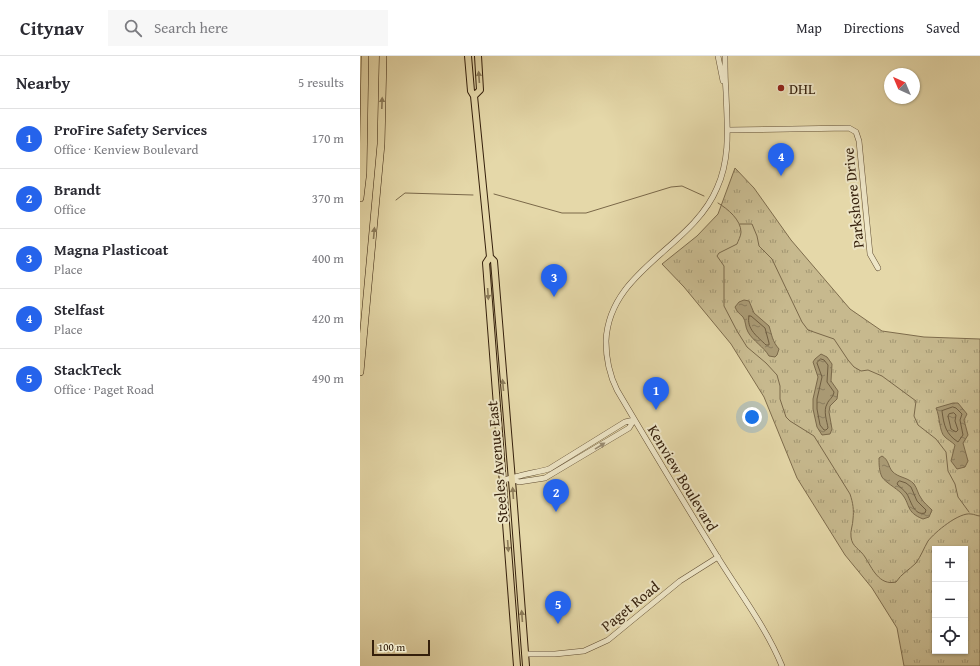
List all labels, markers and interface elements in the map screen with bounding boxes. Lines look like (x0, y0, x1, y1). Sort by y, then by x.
search box (108, 10, 388, 46)
text: Citynav (20, 14, 84, 42)
icon: search (122, 17, 144, 39)
text: Search here (154, 17, 228, 38)
text: Map (796, 18, 822, 38)
text: Directions (844, 18, 904, 38)
text: Saved (926, 18, 960, 38)
north arrow (884, 68, 920, 104)
text: Nearby (16, 70, 70, 95)
one-way arrow (476, 71, 483, 83)
text: 5 results (298, 73, 344, 92)
place label: DHL (789, 78, 816, 99)
marker: DHL (776, 83, 786, 93)
one-way arrow (379, 96, 385, 109)
text: ProFire Safety Services (54, 119, 207, 140)
text: 1 (26, 129, 32, 148)
text: 170 m (312, 129, 344, 148)
text: Office · Kenview Boulevard (54, 140, 198, 159)
pin: 4 (768, 143, 794, 176)
street label: Parkshore Drive (837, 147, 869, 249)
text: Brandt (54, 179, 101, 200)
text: 2 (26, 189, 32, 208)
text: 370 m (312, 189, 344, 208)
text: Office (54, 200, 86, 219)
one-way arrow (370, 227, 377, 239)
text: Magna Plasticoat (54, 239, 168, 260)
text: 3 (26, 249, 32, 268)
text: 400 m (312, 249, 344, 268)
text: Place (54, 260, 83, 279)
pin: 3 (541, 264, 567, 297)
one-way arrow (485, 288, 492, 301)
text: Stelfast (54, 299, 105, 320)
text: 4 (26, 309, 32, 328)
text: 420 m (312, 309, 344, 328)
text: Place (54, 320, 83, 339)
text: StackTeck (54, 359, 121, 380)
text: 5 (26, 369, 32, 388)
text: 490 m (312, 369, 344, 388)
pin: 1 (643, 377, 669, 410)
one-way arrow (500, 379, 507, 391)
text: Office · Paget Road (54, 380, 154, 399)
street label: Steeles Avenue East (481, 399, 513, 524)
your location (742, 407, 762, 427)
street label: Kenview Boulevard (643, 421, 723, 535)
one-way arrow (594, 442, 606, 449)
pin: 2 (543, 479, 569, 512)
one-way arrow (510, 487, 517, 500)
one-way arrow (505, 540, 512, 552)
map controls (932, 546, 968, 654)
button: + (932, 546, 968, 582)
street label: Paget Road (596, 576, 664, 636)
button: − (932, 582, 968, 618)
pin: 5 (545, 591, 571, 624)
one-way arrow (518, 610, 525, 622)
button: locate (932, 618, 968, 654)
scale bar (372, 638, 430, 657)
text: 100 m (378, 639, 405, 655)

